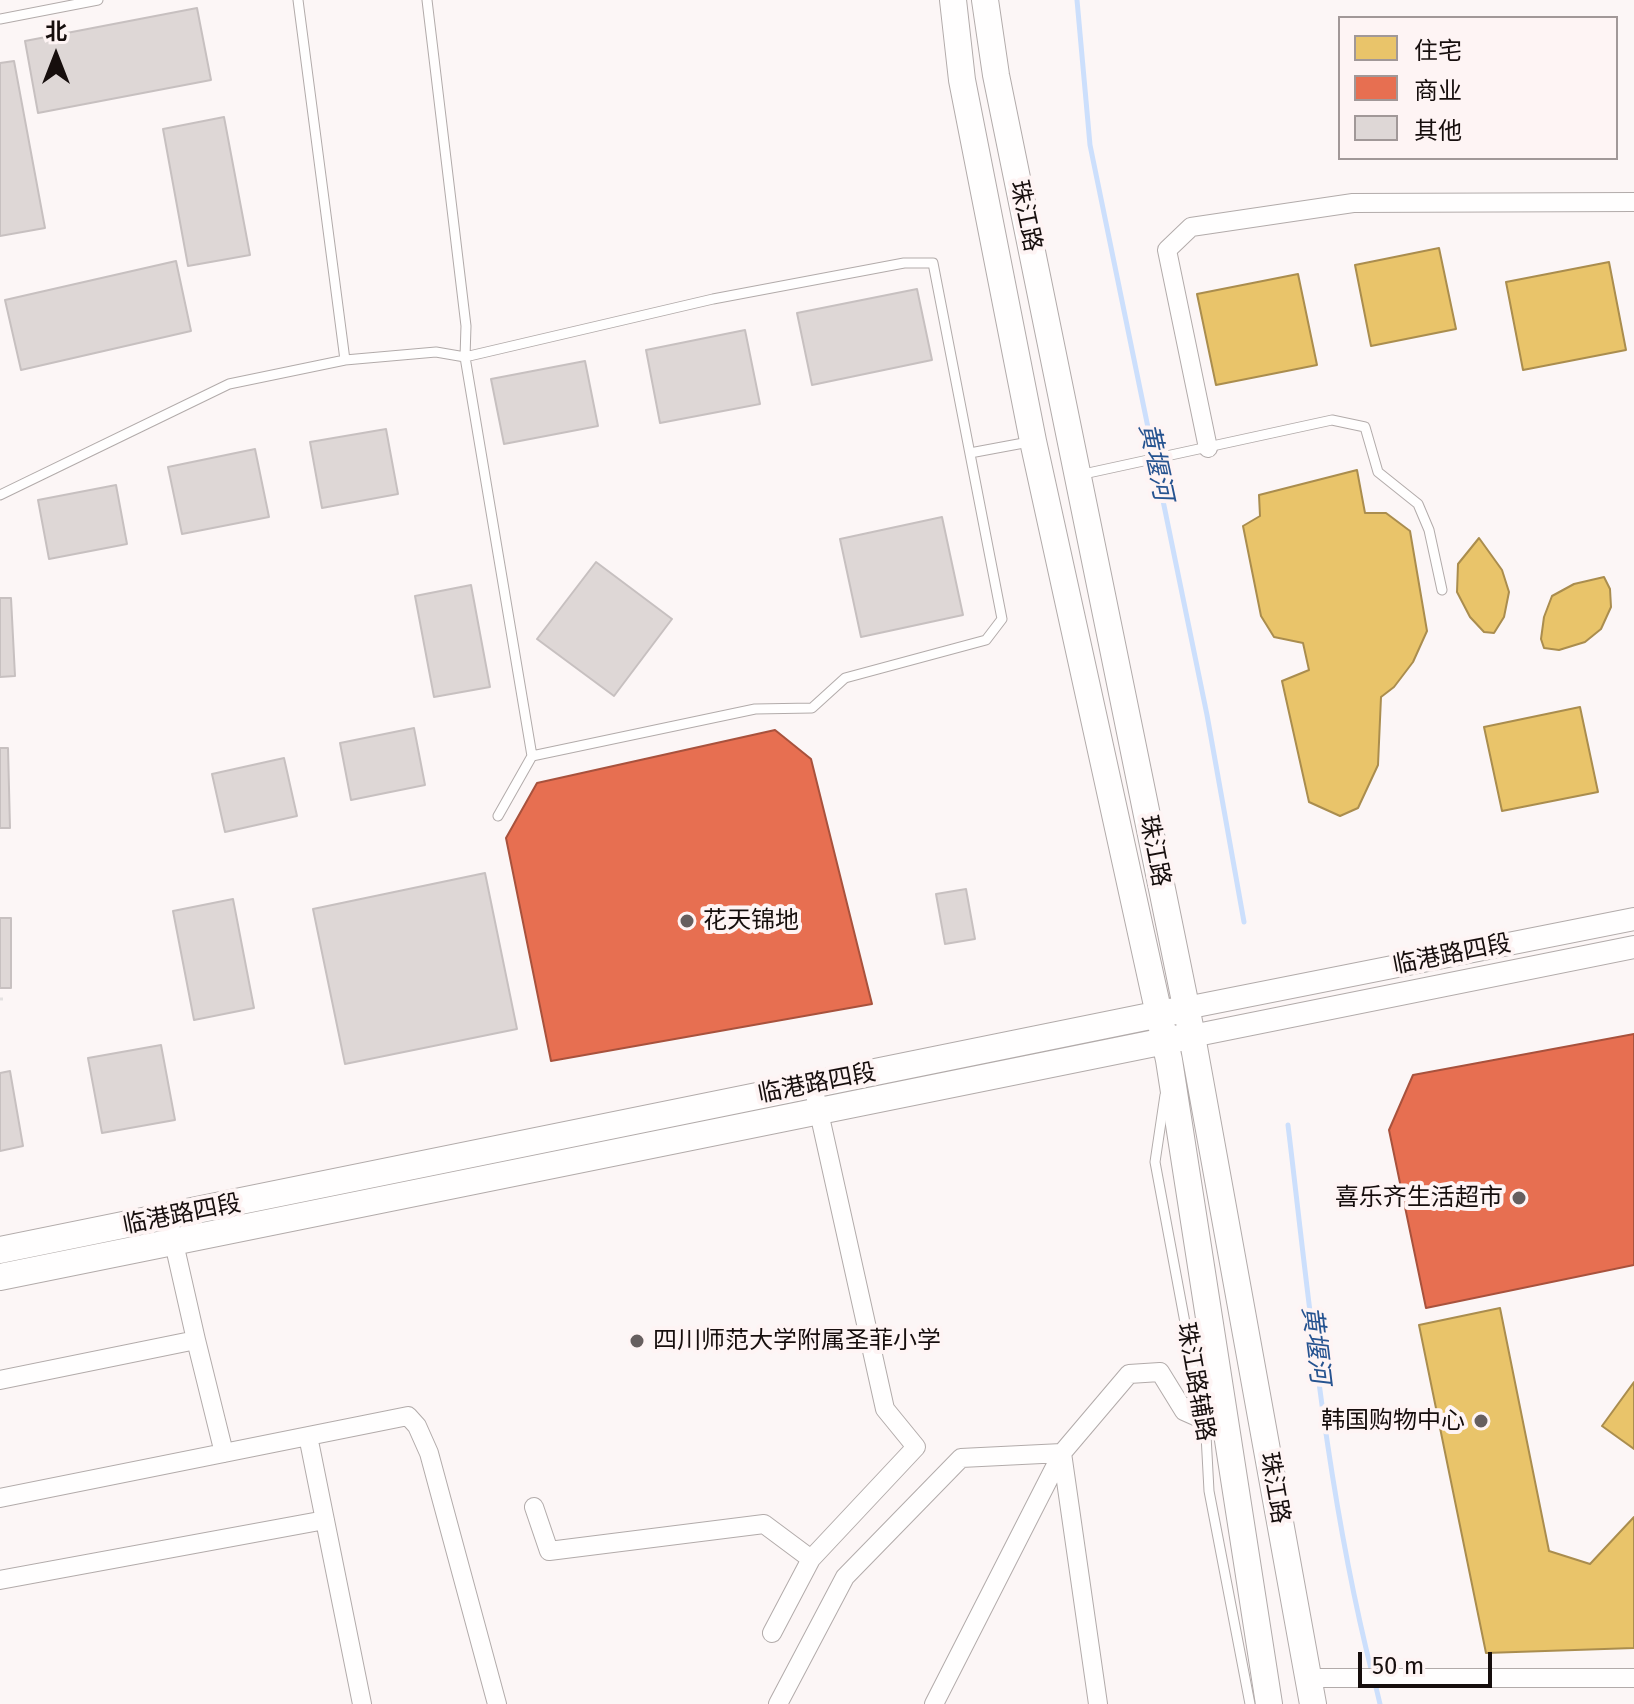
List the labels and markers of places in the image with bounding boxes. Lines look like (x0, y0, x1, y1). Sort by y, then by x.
place label: 花天锦地 (703, 907, 799, 935)
marker: 花天锦地 (678, 912, 696, 930)
place label: 喜乐齐生活超市 (1335, 1184, 1503, 1212)
marker: 喜乐齐生活超市 (1510, 1189, 1528, 1207)
place label: 四川师范大学附属圣菲小学 (653, 1327, 941, 1355)
marker: 四川师范大学附属圣菲小学 (628, 1332, 646, 1350)
place label: 韩国购物中心 (1321, 1407, 1465, 1435)
marker: 韩国购物中心 (1472, 1412, 1490, 1430)

